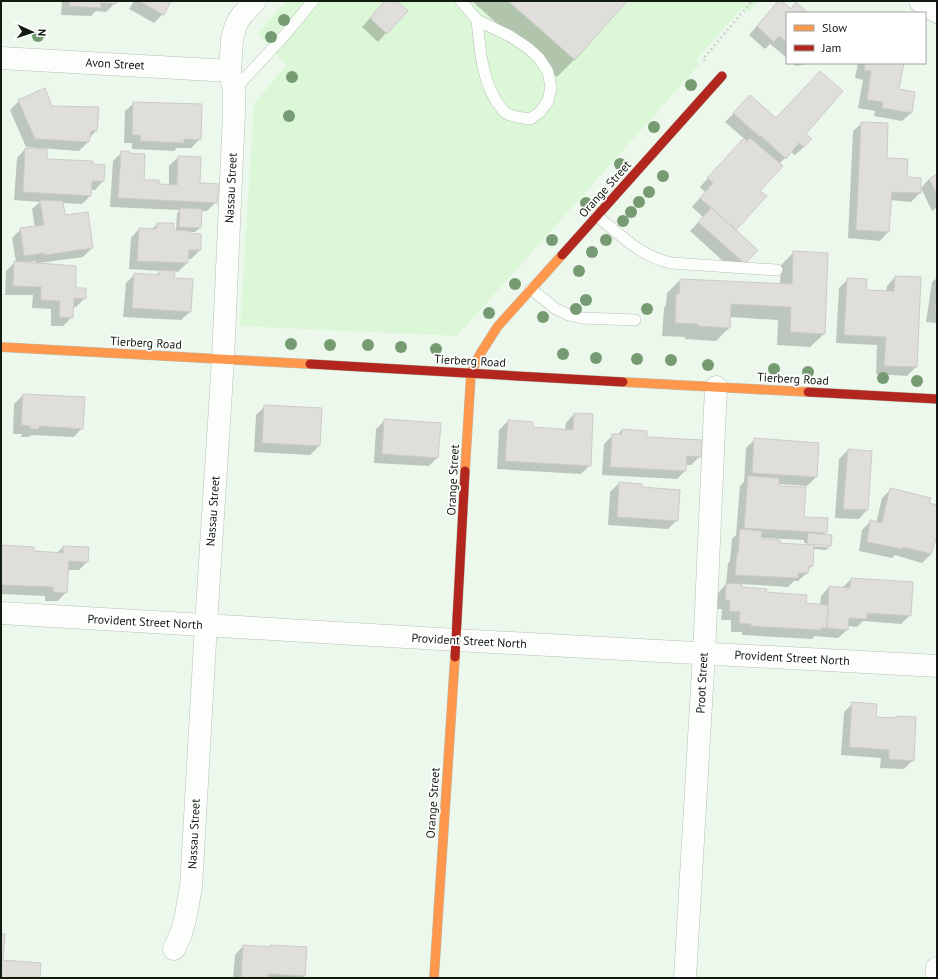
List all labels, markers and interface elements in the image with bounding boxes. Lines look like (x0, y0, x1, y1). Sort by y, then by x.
north arrow (12, 12, 52, 52)
legend (786, 12, 926, 64)
text: Slow (822, 20, 847, 35)
text: N (35, 29, 49, 37)
text: Jam (821, 40, 841, 55)
street label: Avon Street (85, 54, 145, 73)
street label: Nassau Street (221, 152, 240, 224)
street label: Orange Street (575, 157, 634, 220)
street label: Tierberg Road (110, 333, 182, 352)
street label: Tierberg Road (434, 351, 506, 370)
street label: Tierberg Road (757, 369, 829, 388)
street label: Orange Street (443, 444, 462, 516)
street label: Nassau Street (203, 475, 222, 547)
street label: Provident Street North (87, 611, 203, 632)
street label: Provident Street North (411, 630, 527, 651)
street label: Provident Street North (734, 647, 850, 668)
street label: Proot Street (692, 652, 711, 714)
street label: Orange Street (423, 767, 442, 839)
street label: Nassau Street (184, 798, 203, 870)

